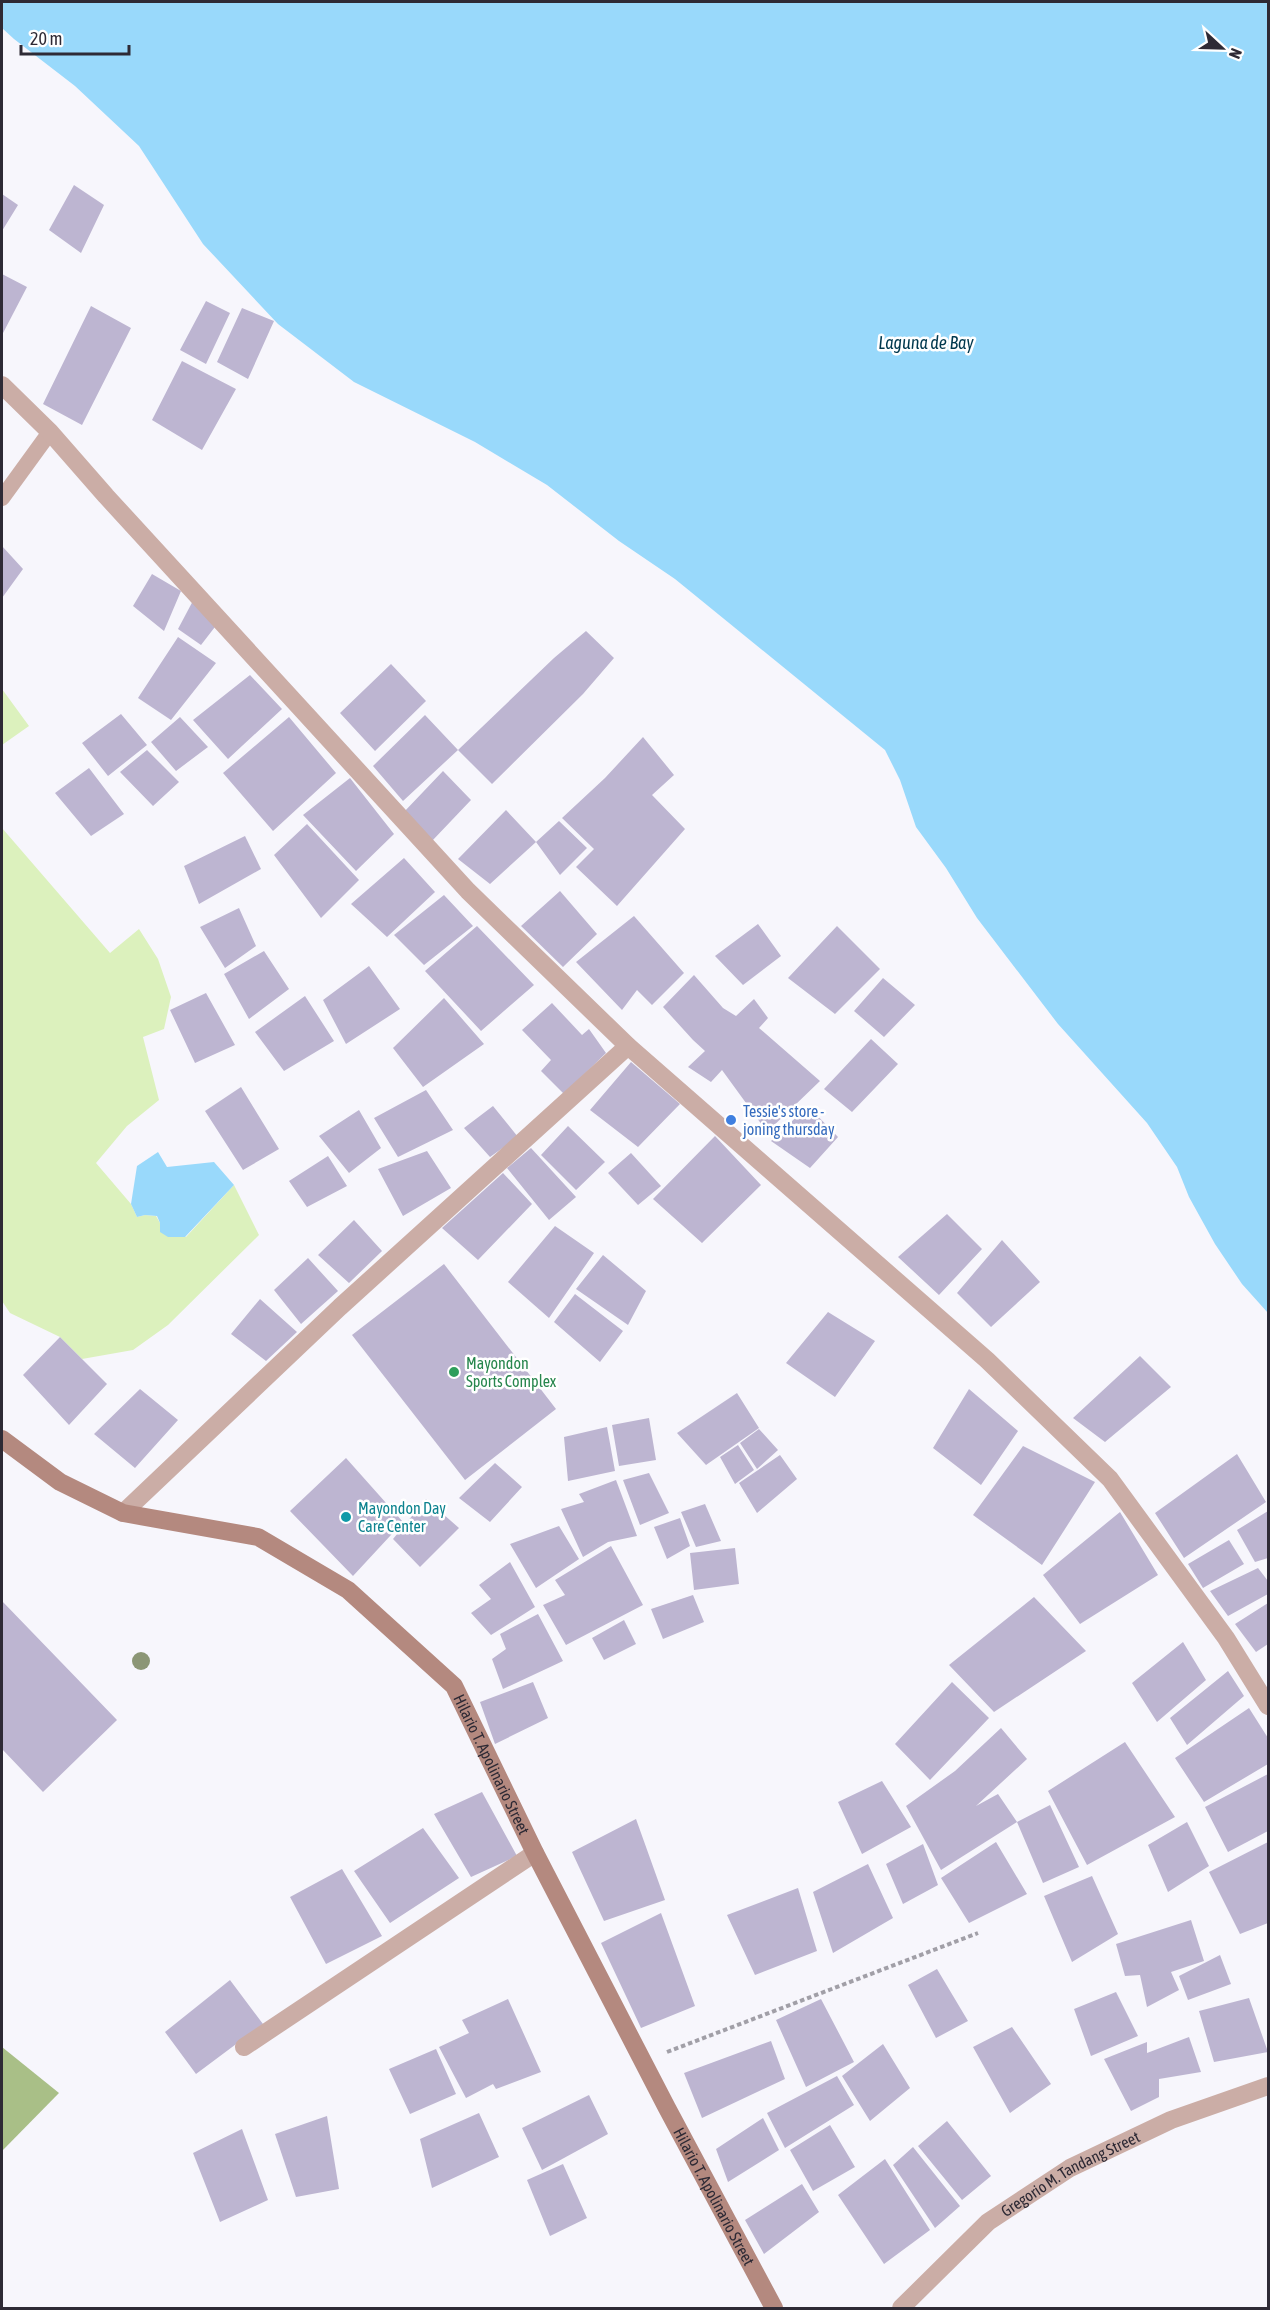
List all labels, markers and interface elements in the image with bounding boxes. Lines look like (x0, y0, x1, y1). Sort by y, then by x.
scale bar (21, 18, 129, 56)
north arrow (1192, 18, 1252, 78)
text: 20 m (30, 28, 62, 49)
text: N (1226, 46, 1246, 61)
water label: Laguna de Bay (878, 332, 974, 353)
place label: Tessie's store - joning thursday (742, 1102, 835, 1139)
marker: Tessie's store - joning thursday (724, 1113, 738, 1127)
place label: Mayondon Sports Complex (466, 1354, 557, 1391)
marker: Mayondon Sports Complex (447, 1365, 461, 1379)
place label: Mayondon Day Care Center (358, 1499, 446, 1535)
marker: Mayondon Day Care Center (339, 1510, 353, 1524)
street label: Hilario T. Apolinario Street (450, 1691, 534, 1838)
street label: Hilario T. Apolinario Street (670, 2124, 759, 2269)
street label: Gregorio M. Tandang Street (998, 2127, 1143, 2220)

